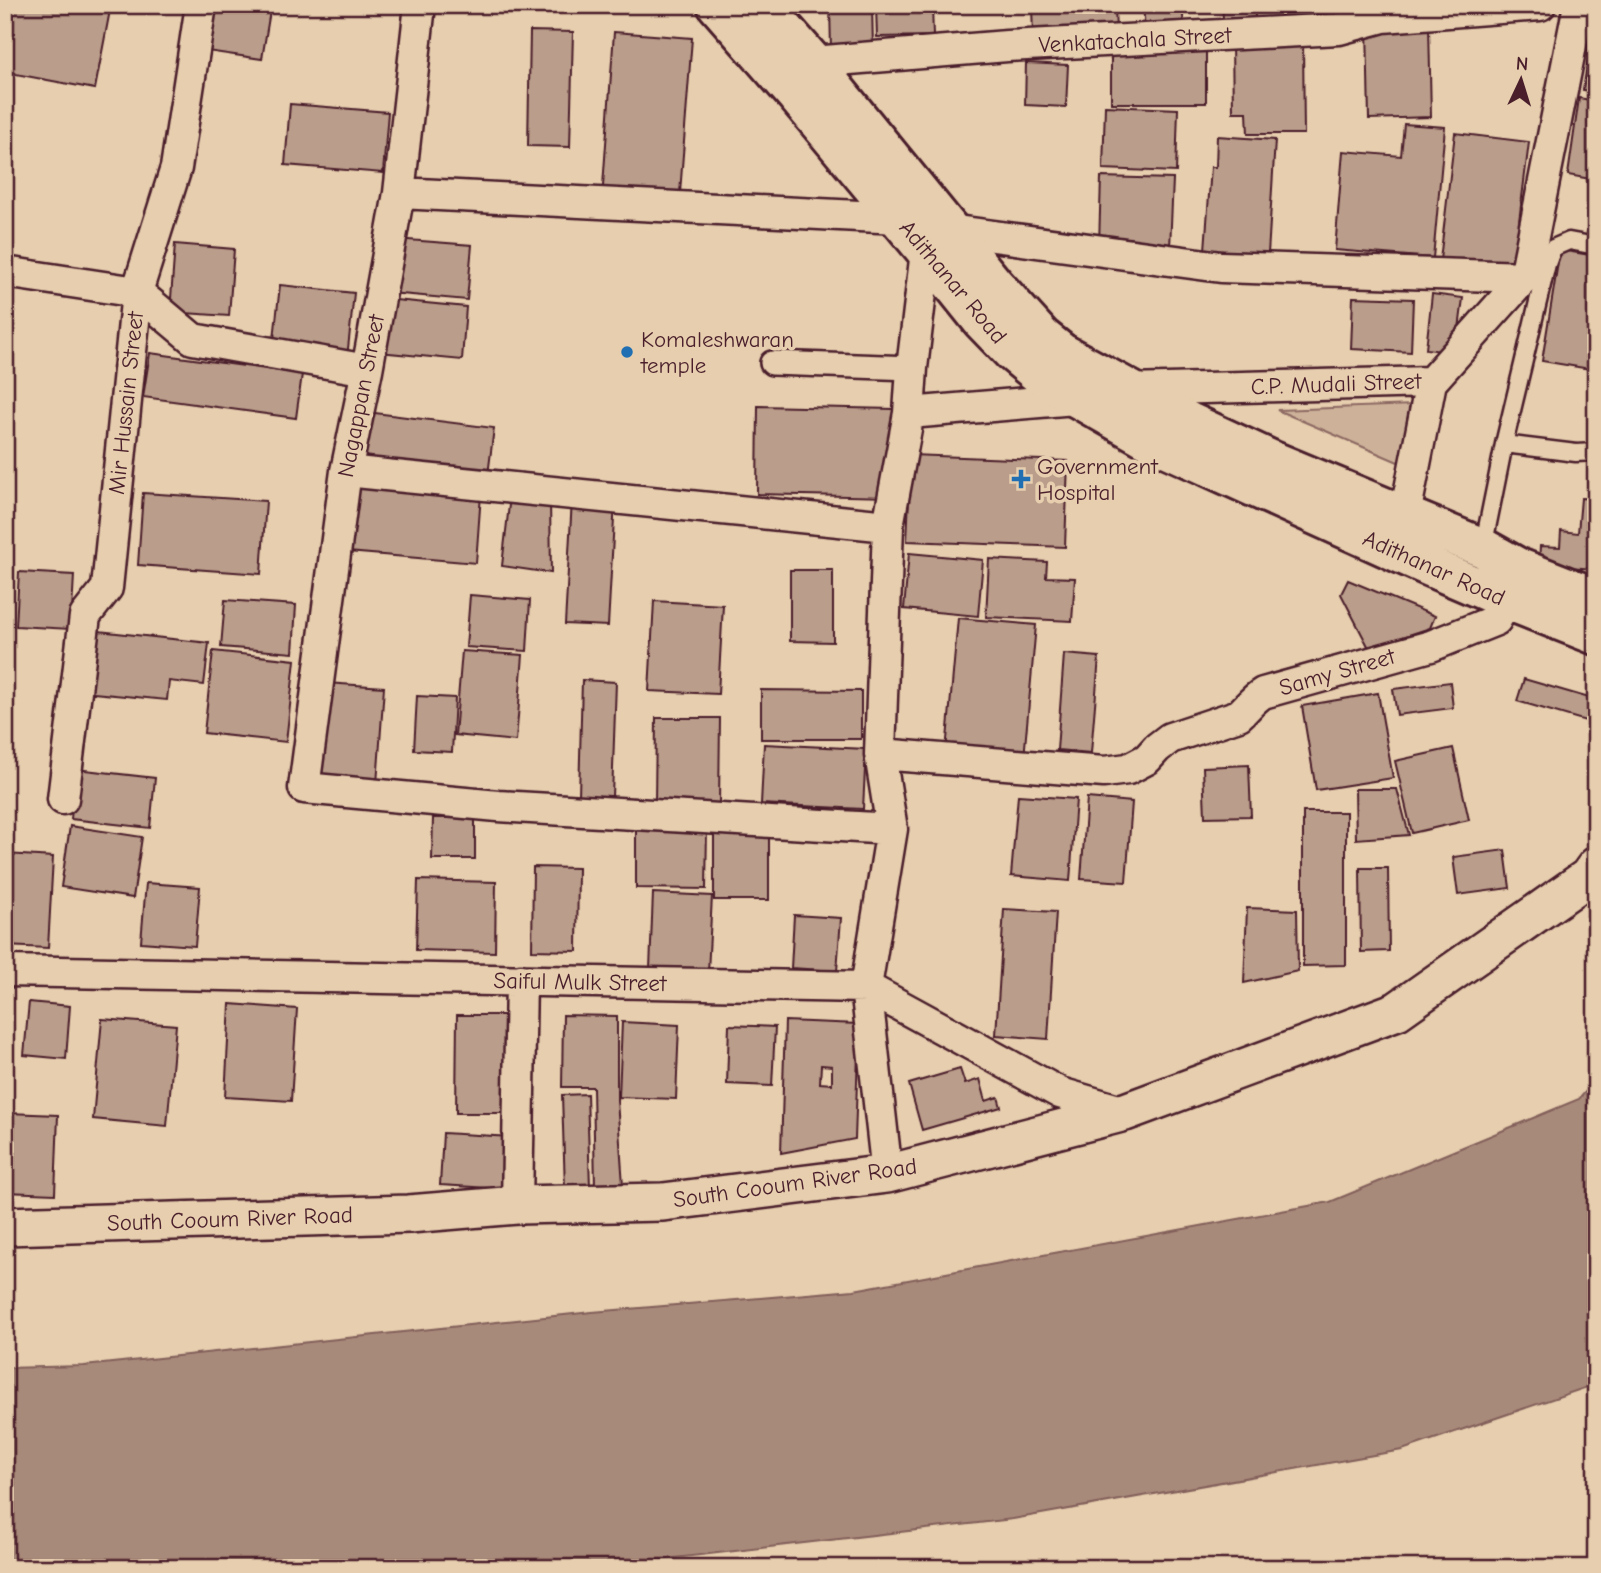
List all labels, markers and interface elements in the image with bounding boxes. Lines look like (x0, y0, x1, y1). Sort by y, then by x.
street label: Venkatachala Street (1038, 21, 1233, 59)
north arrow (1486, 46, 1556, 116)
text: N (1515, 53, 1529, 75)
street label: Adithanar Road (894, 215, 1012, 349)
street label: Mir Hussain Street (103, 309, 149, 496)
street label: Nagappan Street (332, 311, 390, 480)
place label: Komaleshwaran temple (640, 326, 794, 379)
marker: Komaleshwaran temple (619, 344, 635, 360)
street label: C.P. Mudali Street (1250, 367, 1423, 400)
place label: Government Hospital (1037, 453, 1159, 506)
marker: Government Hospital (1011, 469, 1031, 489)
street label: Adithanar Road (1359, 525, 1509, 611)
street label: Samy Street (1276, 642, 1399, 701)
street label: Saiful Mulk Street (493, 967, 668, 997)
street label: South Cooum River Road (671, 1152, 919, 1214)
street label: South Cooum River Road (107, 1201, 353, 1237)

